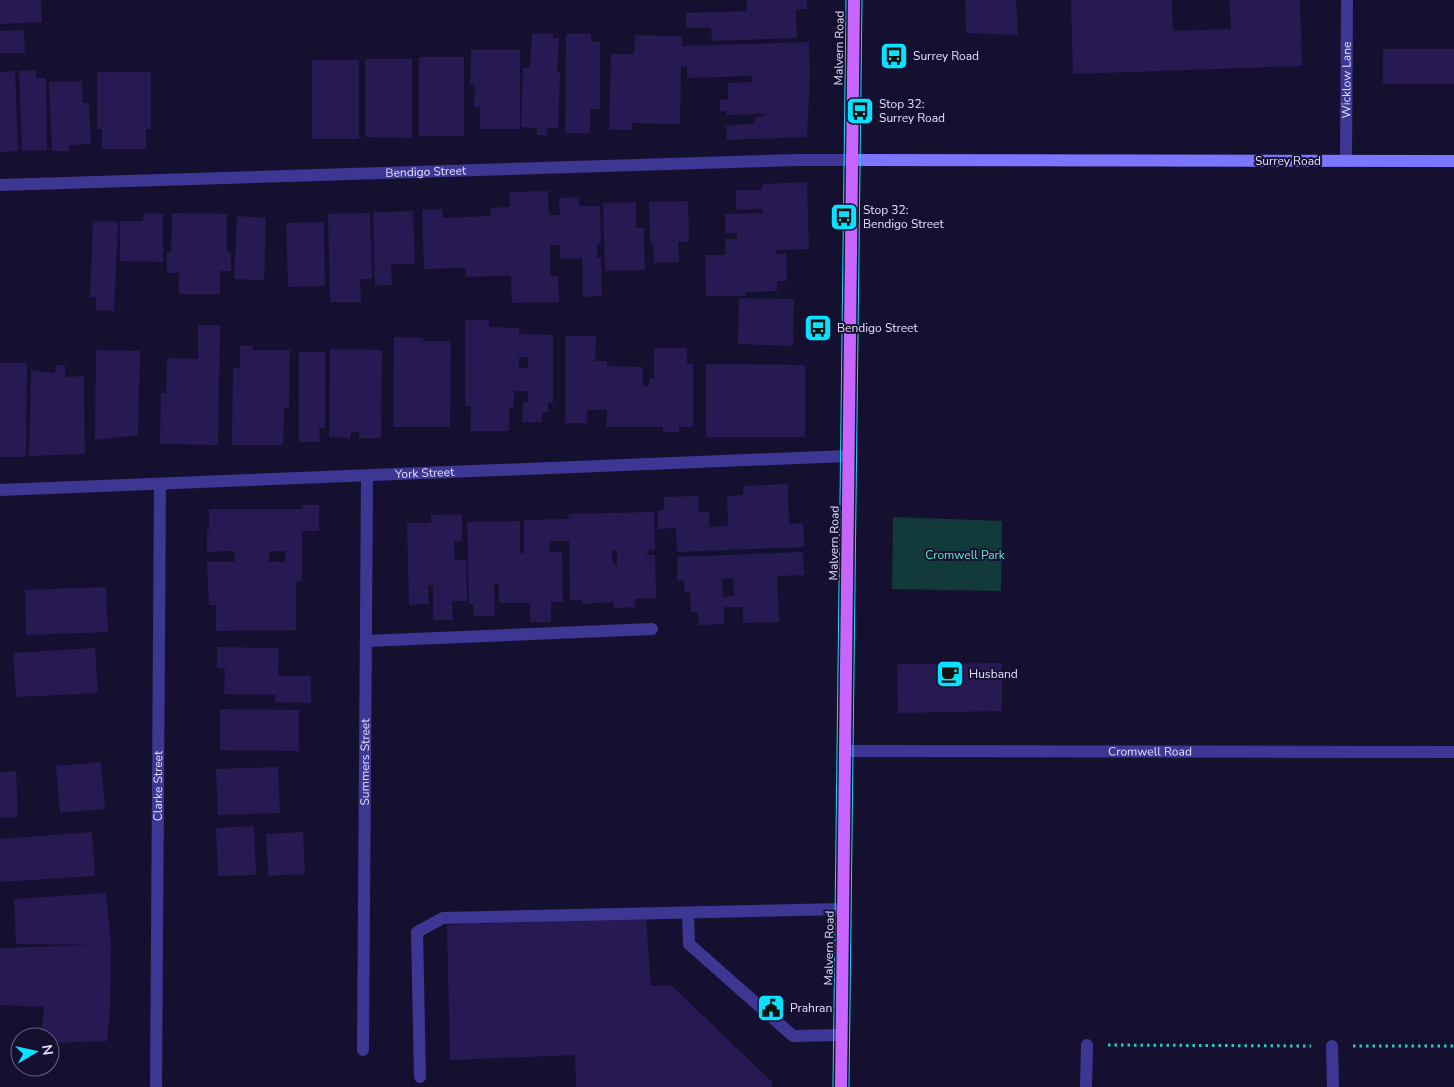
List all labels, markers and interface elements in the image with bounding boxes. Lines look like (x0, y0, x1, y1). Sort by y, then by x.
street label: Malvern Road (830, 11, 848, 85)
bus stop icon: Surrey Road (879, 41, 909, 71)
street label: Wicklow Lane (1338, 41, 1355, 119)
place label: Surrey Road (913, 48, 979, 64)
bus stop icon: Stop 32: Surrey Road (845, 96, 875, 126)
place label: Stop 32: Surrey Road (879, 96, 945, 126)
street label: Surrey Road (1255, 153, 1321, 169)
street label: Bendigo Street (385, 162, 467, 181)
bus stop icon: Stop 32: Bendigo Street (829, 202, 859, 232)
place label: Stop 32: Bendigo Street (863, 202, 944, 232)
bus stop icon: Bendigo Street (803, 313, 833, 343)
place label: Bendigo Street (837, 320, 918, 336)
street label: York Street (394, 464, 455, 482)
street label: Malvern Road (825, 506, 843, 580)
park label: Cromwell Park (925, 547, 1006, 563)
cafe icon: Husband (935, 659, 965, 689)
place label: Husband (969, 666, 1018, 682)
street label: Summers Street (357, 718, 373, 806)
street label: Cromwell Road (1108, 743, 1192, 760)
street label: Clarke Street (150, 750, 166, 821)
street label: Malvern Road (820, 911, 838, 985)
public building icon: Prahran (756, 993, 786, 1023)
place label: Prahran (790, 1000, 832, 1016)
north arrow (10, 1027, 60, 1077)
text: N (37, 1043, 58, 1057)

